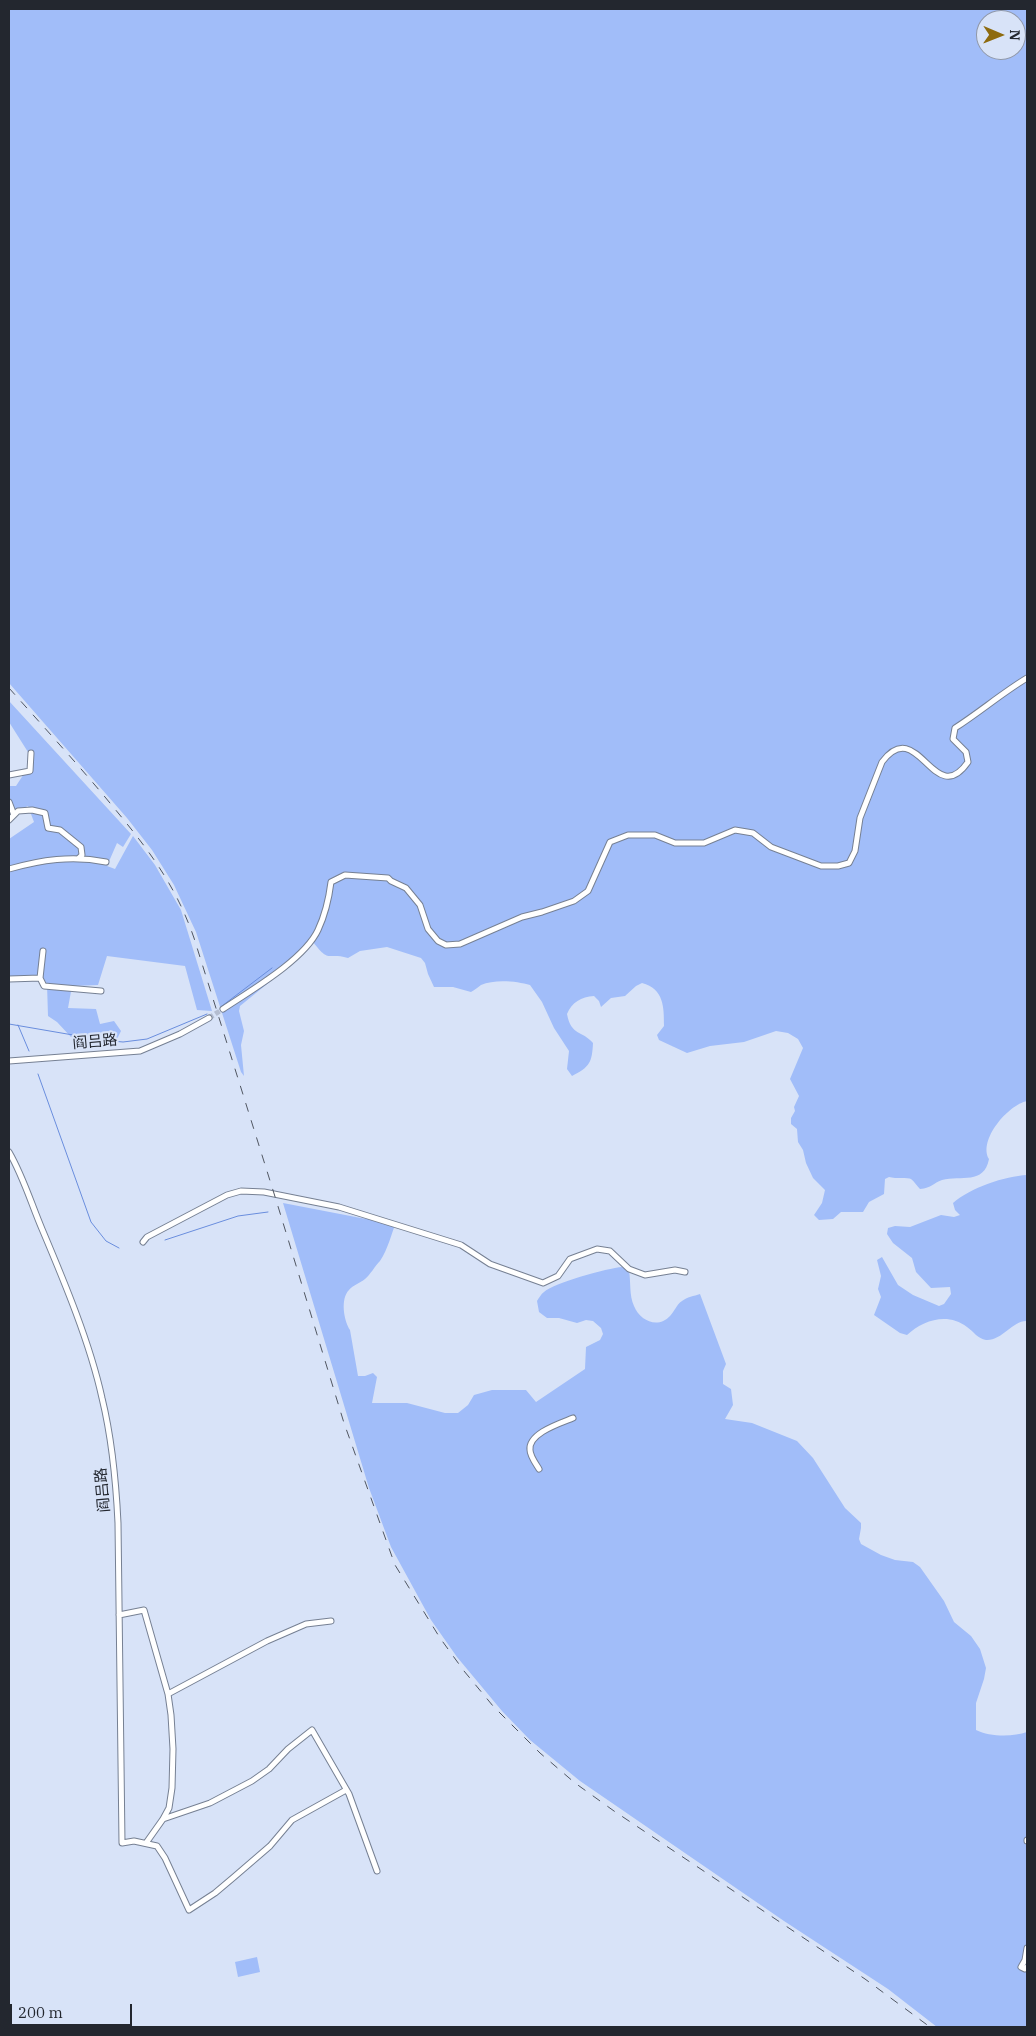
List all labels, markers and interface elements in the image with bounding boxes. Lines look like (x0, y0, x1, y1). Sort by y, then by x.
north arrow (976, 10, 1026, 60)
text: N (1006, 30, 1024, 41)
street label: 阎吕路 (72, 1031, 118, 1053)
street label: 阎吕路 (92, 1467, 114, 1513)
scale bar (12, 1994, 135, 2026)
text: 200 m (18, 2003, 63, 2022)

